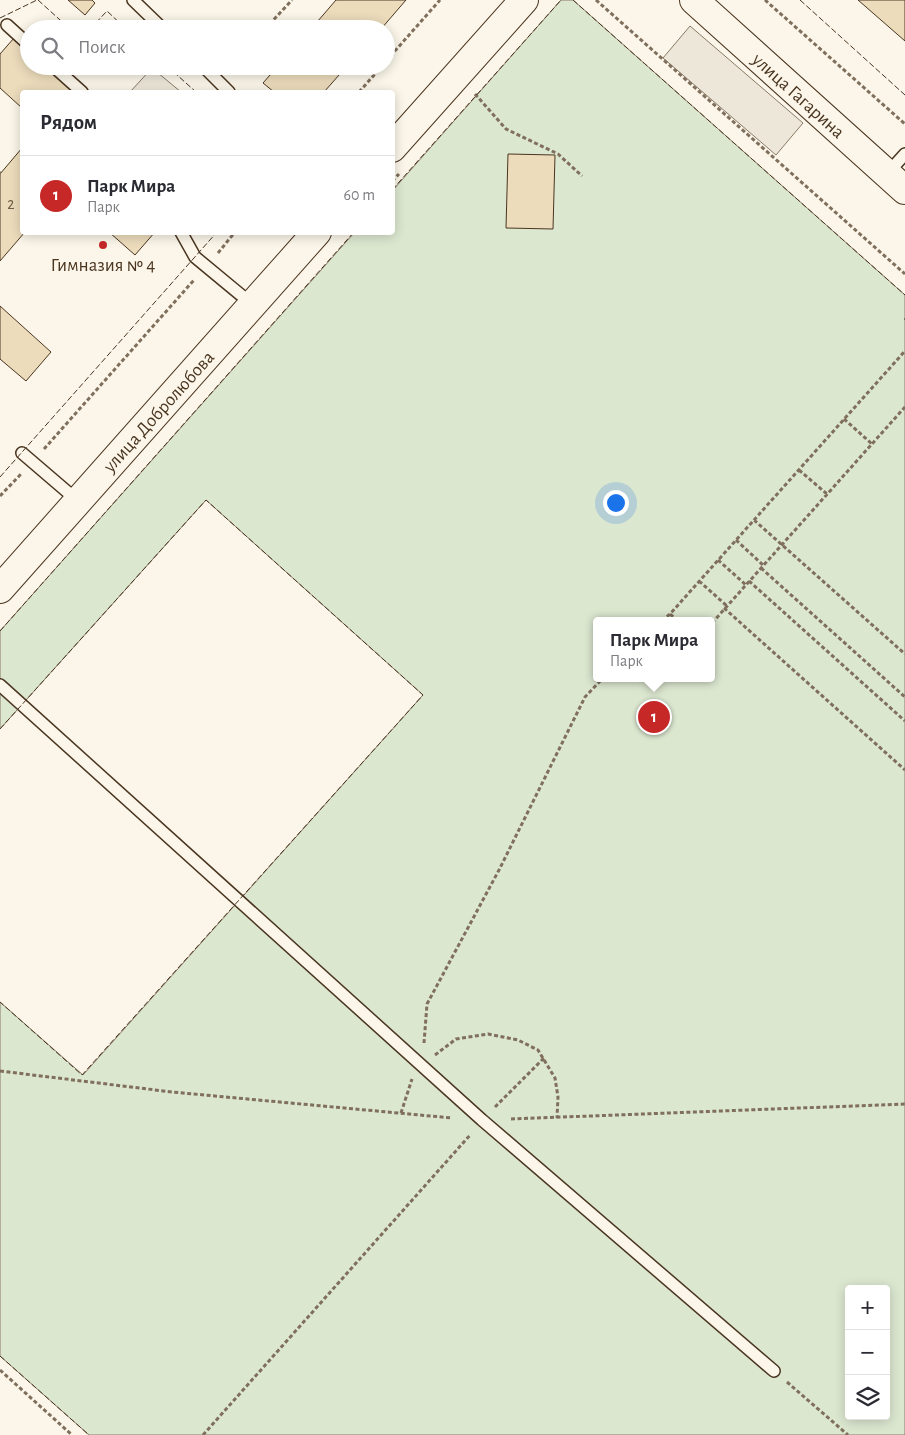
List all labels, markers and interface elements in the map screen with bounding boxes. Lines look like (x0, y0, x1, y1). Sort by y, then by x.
search box (20, 20, 395, 75)
icon: search (38, 34, 66, 62)
text: Поиск (78, 38, 125, 57)
street label: улица Гагарина (747, 49, 848, 142)
text: Рядом (40, 112, 97, 133)
text: Парк Мира (87, 177, 175, 196)
text: 1 (53, 187, 59, 203)
text: 60 m (344, 187, 375, 203)
house number: 2 (7, 196, 15, 212)
text: Парк (87, 199, 120, 215)
marker: Гимназия № 4 (97, 239, 109, 251)
place label: Гимназия № 4 (51, 256, 155, 275)
street label: улица Добролюбова (99, 348, 218, 477)
your location (603, 490, 629, 516)
popup (593, 617, 715, 682)
text: Парк Мира (610, 631, 698, 650)
text: Парк (610, 653, 643, 669)
pin: 1 (638, 698, 670, 736)
map controls (845, 1285, 890, 1420)
button: + (845, 1285, 890, 1330)
button: − (845, 1330, 890, 1375)
button: layers (845, 1375, 890, 1420)

